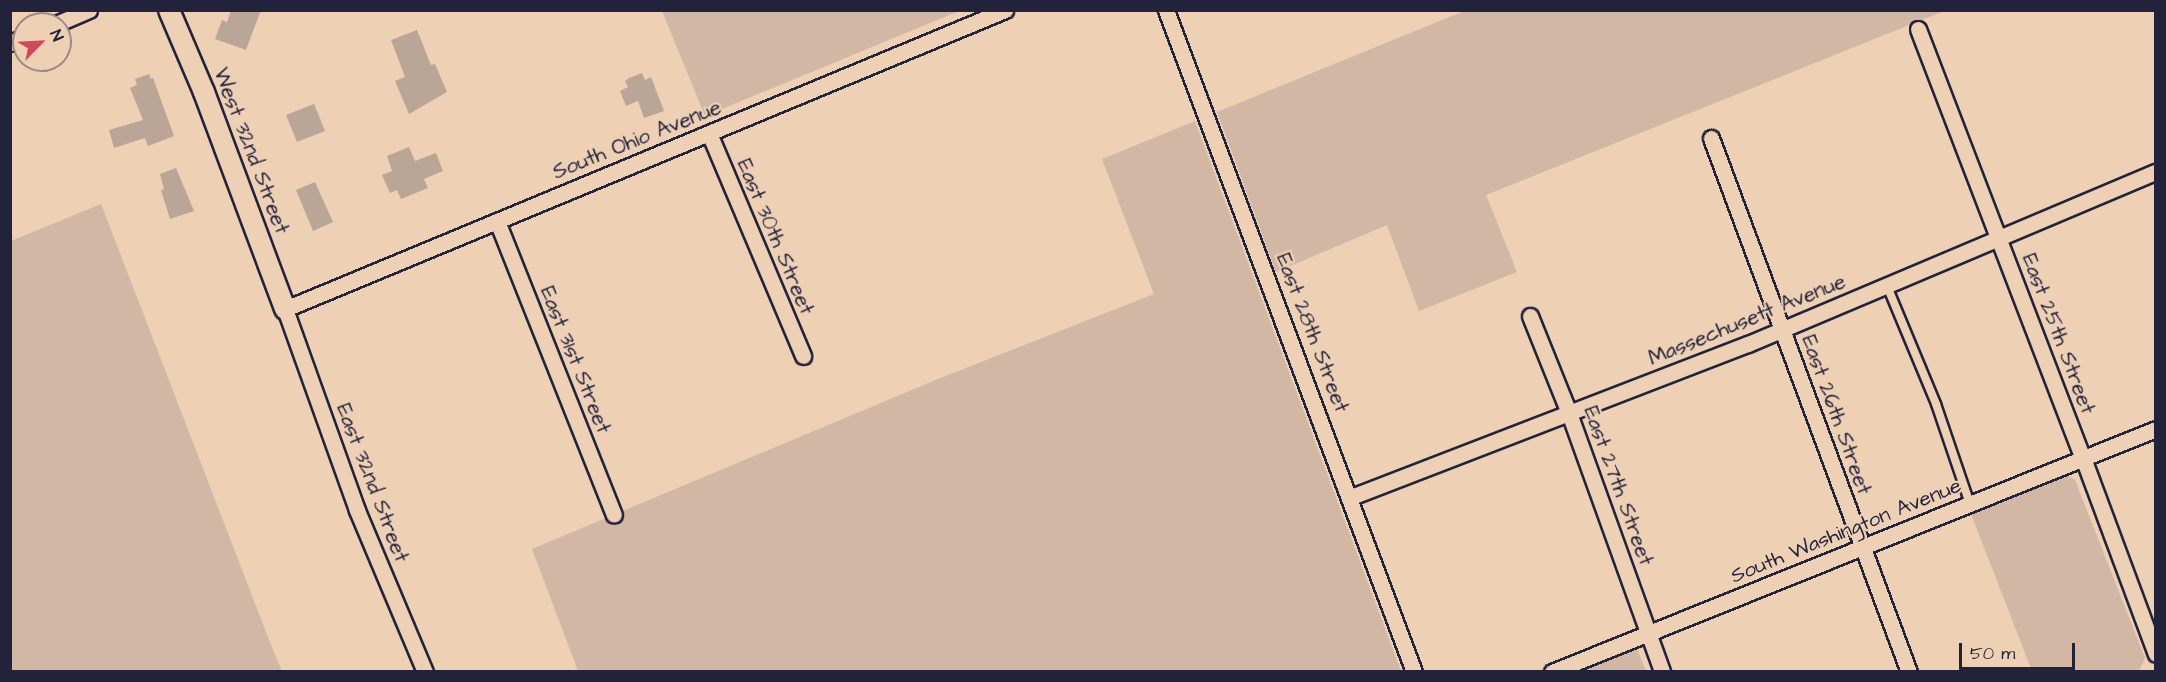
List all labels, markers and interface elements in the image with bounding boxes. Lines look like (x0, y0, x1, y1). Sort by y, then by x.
north arrow (12, 12, 72, 72)
text: N (45, 26, 69, 45)
street label: West 32nd Street (208, 64, 294, 238)
street label: South Ohio Avenue (549, 95, 725, 185)
street label: East 30th Street (731, 155, 819, 319)
street label: East 28th Street (1270, 250, 1354, 416)
street label: East 25th Street (2016, 250, 2100, 418)
street label: Massechusett Avenue (1645, 269, 1849, 371)
street label: East 31st Street (534, 283, 616, 437)
street label: East 26th Street (1795, 332, 1877, 498)
street label: East 32nd Street (330, 400, 414, 566)
street label: East 27th Street (1578, 403, 1658, 569)
street label: South Washington Avenue (1727, 473, 1965, 589)
scale bar (1962, 631, 2078, 669)
text: 50 m (1970, 641, 2015, 666)

